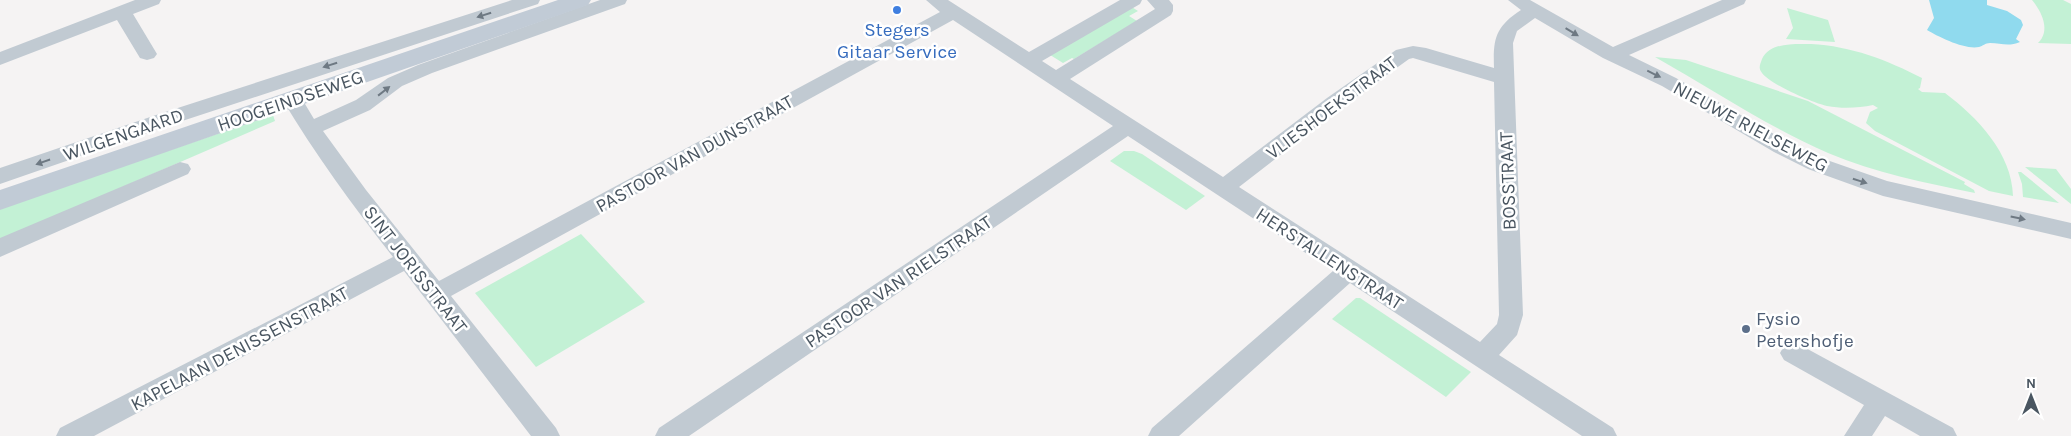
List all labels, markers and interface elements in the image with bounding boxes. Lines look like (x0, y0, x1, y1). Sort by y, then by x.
marker: Stegers Gitaar Service (891, 4, 903, 16)
one-way arrow (477, 12, 492, 19)
place label: Stegers Gitaar Service (837, 19, 957, 63)
one-way arrow (1566, 28, 1579, 37)
street label: VLIESHOEKSTRAAT (1262, 51, 1401, 164)
one-way arrow (322, 62, 337, 70)
street label: HOOGEINDSEWEG (214, 66, 366, 136)
one-way arrow (1647, 70, 1661, 78)
street label: NIEUWE RIELSEWEG (1669, 77, 1832, 177)
one-way arrow (377, 86, 390, 97)
street label: PASTOOR VAN DUNSTRAAT (592, 90, 797, 217)
street label: WILGENGAARD (60, 104, 186, 166)
street label: BOSSTRAAT (1495, 131, 1521, 231)
one-way arrow (35, 158, 50, 166)
one-way arrow (1853, 177, 1868, 185)
street label: SINT JORISSTRAAT (359, 202, 472, 338)
street label: HERSTALLENSTRAAT (1252, 203, 1407, 315)
street label: PASTOOR VAN RIELSTRAAT (801, 211, 997, 353)
one-way arrow (2011, 214, 2027, 222)
street label: KAPELAAN DENISSENSTRAAT (127, 282, 352, 416)
place label: Fysio Petershofje (1756, 308, 1854, 352)
marker: Fysio Petershofje (1740, 323, 1752, 335)
north arrow (2006, 371, 2056, 421)
text: N (2026, 375, 2036, 392)

